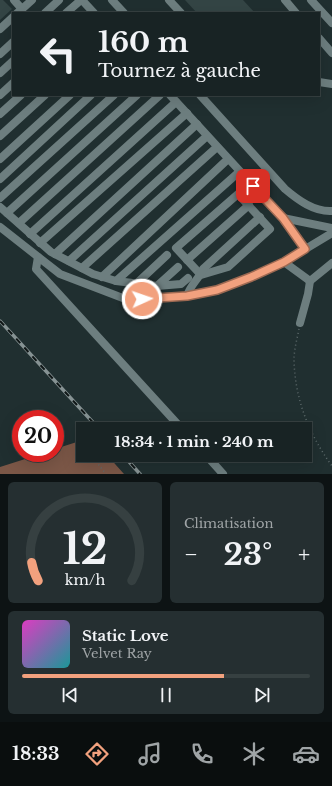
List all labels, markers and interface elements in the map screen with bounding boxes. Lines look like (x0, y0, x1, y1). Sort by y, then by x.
text: 160 m (98, 25, 189, 60)
icon: left (32, 28, 84, 80)
text: Tournez à gauche (98, 60, 261, 82)
pin (236, 169, 270, 203)
icon: arrive (242, 175, 264, 197)
position arrow (121, 278, 163, 320)
speed limit sign: 20 (12, 410, 64, 462)
text: 18:34 · 1 min · 240 m (114, 432, 274, 451)
text: Climatisation (184, 515, 274, 532)
text: 12 (62, 523, 108, 574)
text: 23° (224, 536, 272, 573)
text: − (184, 541, 198, 568)
text: + (298, 541, 310, 568)
text: km/h (65, 570, 105, 588)
text: Static Love (82, 626, 168, 645)
text: Velvet Ray (82, 645, 152, 662)
icon: previous (59, 684, 81, 706)
icon: pause (155, 684, 177, 706)
icon: next (251, 684, 273, 706)
icon: directions (83, 740, 111, 768)
icon: music (136, 740, 164, 768)
icon: phone (188, 740, 216, 768)
icon: climate (240, 740, 268, 768)
icon: car (292, 740, 320, 768)
text: 18:33 (12, 743, 59, 765)

